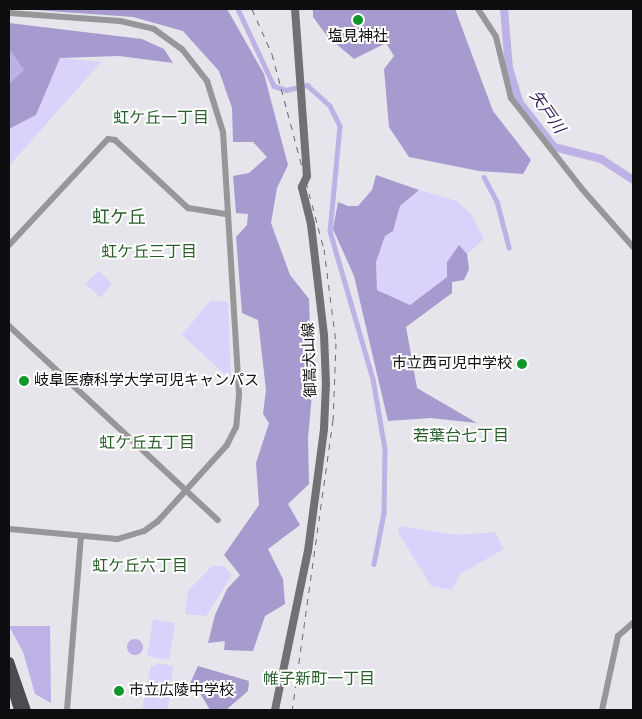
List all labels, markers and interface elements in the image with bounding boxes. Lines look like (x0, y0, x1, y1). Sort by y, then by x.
marker: 塩見神社 (352, 14, 364, 26)
place label: 塩見神社 (328, 28, 388, 46)
water label: 矢戸川 (525, 87, 569, 137)
district label: 虹ケ丘一丁目 (113, 108, 209, 128)
district label: 虹ケ丘 (92, 206, 146, 228)
district label: 虹ケ丘三丁目 (101, 242, 197, 262)
street label: 御嵩犬山線 (300, 322, 320, 398)
place label: 市立西可児中学校 (392, 355, 512, 373)
marker: 市立西可児中学校 (516, 358, 528, 370)
place label: 岐阜医療科学大学可児キャンパス (34, 372, 259, 390)
marker: 岐阜医療科学大学可児キャンパス (18, 375, 30, 387)
district label: 若葉台七丁目 (413, 426, 509, 446)
district label: 虹ケ丘五丁目 (99, 433, 195, 453)
district label: 虹ケ丘六丁目 (92, 556, 188, 576)
district label: 帷子新町一丁目 (263, 669, 375, 689)
place label: 市立広陵中学校 (129, 682, 234, 700)
marker: 市立広陵中学校 (113, 685, 125, 697)

